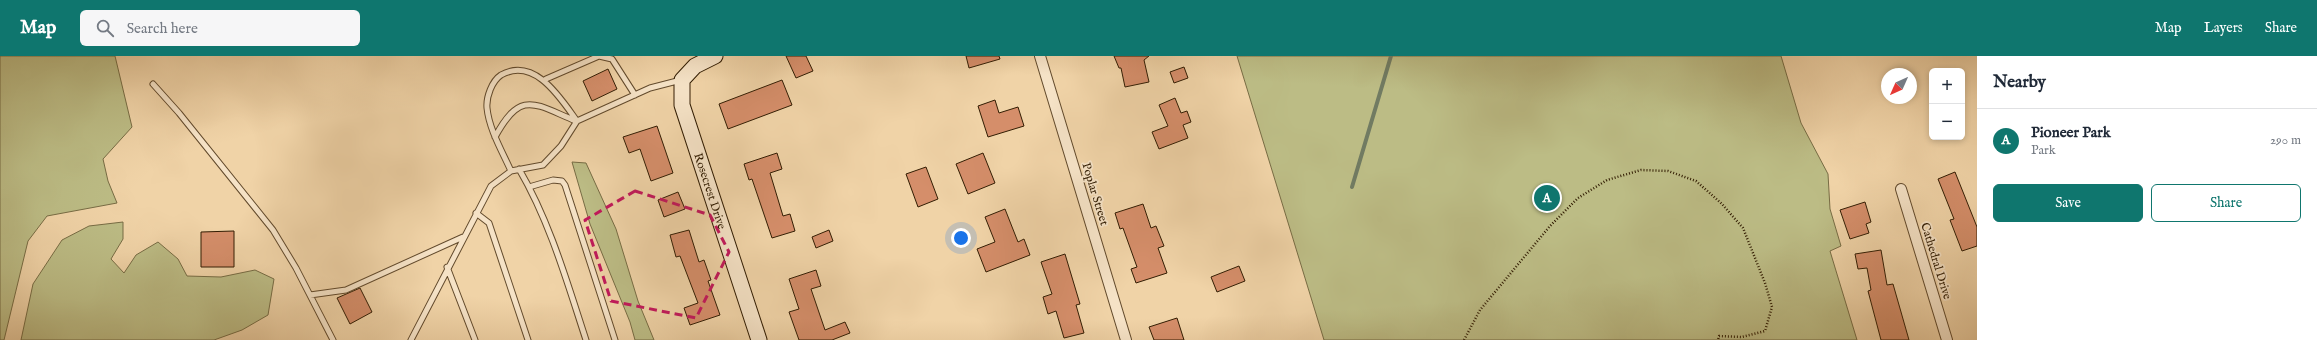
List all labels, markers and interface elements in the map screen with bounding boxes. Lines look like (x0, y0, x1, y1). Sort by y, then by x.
search box (80, 10, 360, 46)
text: Map (20, 16, 56, 40)
icon: search (94, 17, 116, 39)
text: Search here (126, 19, 198, 38)
text: Map (2155, 19, 2182, 37)
text: Layers (2204, 19, 2243, 37)
text: Share (2265, 19, 2297, 37)
north arrow (1881, 68, 1917, 104)
map controls (1929, 68, 1965, 140)
button: + (1929, 68, 1965, 104)
text: Nearby (1993, 72, 2046, 93)
button: − (1929, 104, 1965, 140)
text: Pioneer Park (2031, 123, 2111, 142)
text: A (2002, 132, 2010, 149)
text: 290 m (2270, 132, 2301, 149)
text: Park (2031, 142, 2056, 159)
street label: Rosecrest Drive (691, 151, 730, 232)
street label: Poplar Street (1077, 161, 1112, 228)
pin: A (1534, 183, 1560, 213)
button: Save (1993, 184, 2143, 222)
button: Share (2151, 184, 2301, 222)
street label: Cathedral Drive (1917, 221, 1955, 302)
your location (951, 228, 971, 248)

